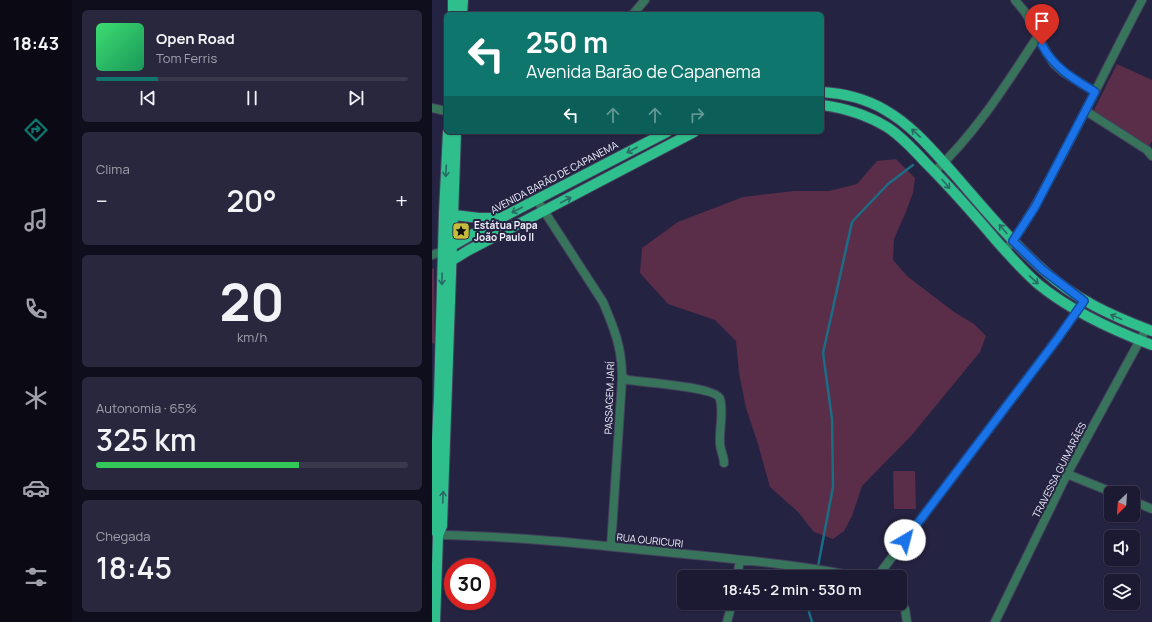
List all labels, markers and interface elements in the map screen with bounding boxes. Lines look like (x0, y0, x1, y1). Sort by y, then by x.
pin (1025, 4, 1059, 45)
icon: arrive (1031, 10, 1053, 32)
text: 250 m (526, 23, 608, 61)
text: Open Road (156, 28, 235, 49)
icon: left (460, 28, 512, 80)
text: 18:43 (13, 31, 59, 55)
text: Tom Ferris (156, 49, 217, 67)
text: Avenida Barão de Capanema (526, 59, 761, 83)
icon: previous (137, 87, 159, 109)
icon: pause (241, 87, 263, 109)
icon: next (345, 87, 367, 109)
icon: left (560, 104, 582, 126)
icon: ahead (602, 104, 624, 126)
icon: ahead (644, 104, 666, 126)
icon: right (686, 104, 708, 126)
icon: directions (22, 116, 50, 144)
one-way arrow (911, 128, 921, 138)
street label: AVENIDA BARÃO DE CAPANEMA (488, 137, 621, 217)
one-way arrow (626, 147, 638, 154)
text: Clima (96, 160, 130, 178)
one-way arrow (442, 164, 450, 177)
one-way arrow (941, 179, 950, 189)
text: 20° (226, 180, 277, 221)
text: − (96, 186, 108, 216)
text: + (395, 186, 408, 216)
one-way arrow (560, 196, 572, 203)
icon: music (22, 206, 50, 234)
one-way arrow (511, 207, 523, 214)
place label: Estátua Papa João Paulo II (474, 218, 538, 244)
place icon: Estátua Papa João Paulo II (451, 221, 471, 241)
one-way arrow (999, 225, 1008, 235)
text: 20 (219, 266, 285, 337)
one-way arrow (439, 272, 446, 285)
one-way arrow (1028, 275, 1039, 284)
icon: phone (22, 295, 50, 323)
one-way arrow (1110, 312, 1122, 320)
text: km/h (237, 328, 267, 346)
street label: PASSAGEM JARÍ (601, 361, 617, 435)
icon: climate (22, 384, 50, 412)
text: Autonomia · 65% (96, 399, 197, 417)
text: 325 km (96, 419, 196, 460)
street label: TRAVESSA GUIMARÃES (1029, 420, 1089, 520)
icon: car (22, 474, 50, 502)
north arrow (1104, 486, 1140, 522)
map controls (1104, 486, 1140, 610)
one-way arrow (439, 491, 447, 504)
position arrow (884, 519, 926, 561)
text: Chegada (96, 527, 150, 545)
street label: RUA OURICURI (616, 530, 684, 550)
button: sound (1104, 530, 1140, 566)
text: 18:45 (96, 547, 172, 588)
speed limit sign: 30 (444, 558, 496, 610)
icon: filters (22, 563, 50, 591)
button: layers (1104, 574, 1140, 610)
text: 18:45 · 2 min · 530 m (722, 579, 862, 600)

